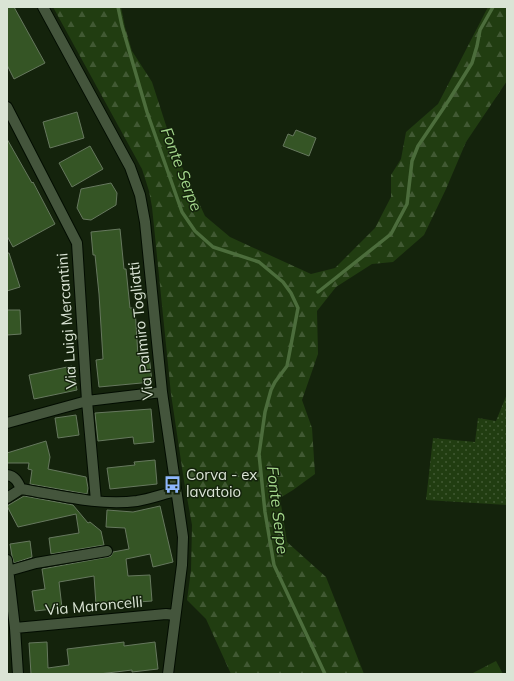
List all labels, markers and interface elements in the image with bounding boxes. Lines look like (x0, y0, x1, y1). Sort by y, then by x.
water label: Fonte Serpe (157, 124, 207, 214)
street label: Via Luigi Mercantini (52, 252, 81, 390)
street label: Via Palmiro Togliatti (124, 261, 157, 401)
place label: Corva - ex lavatoio (186, 465, 257, 501)
water label: Fonte Serpe (263, 465, 293, 555)
bus stop icon: Corva - ex lavatoio (163, 474, 183, 494)
street label: Via Maroncelli (44, 592, 143, 619)

